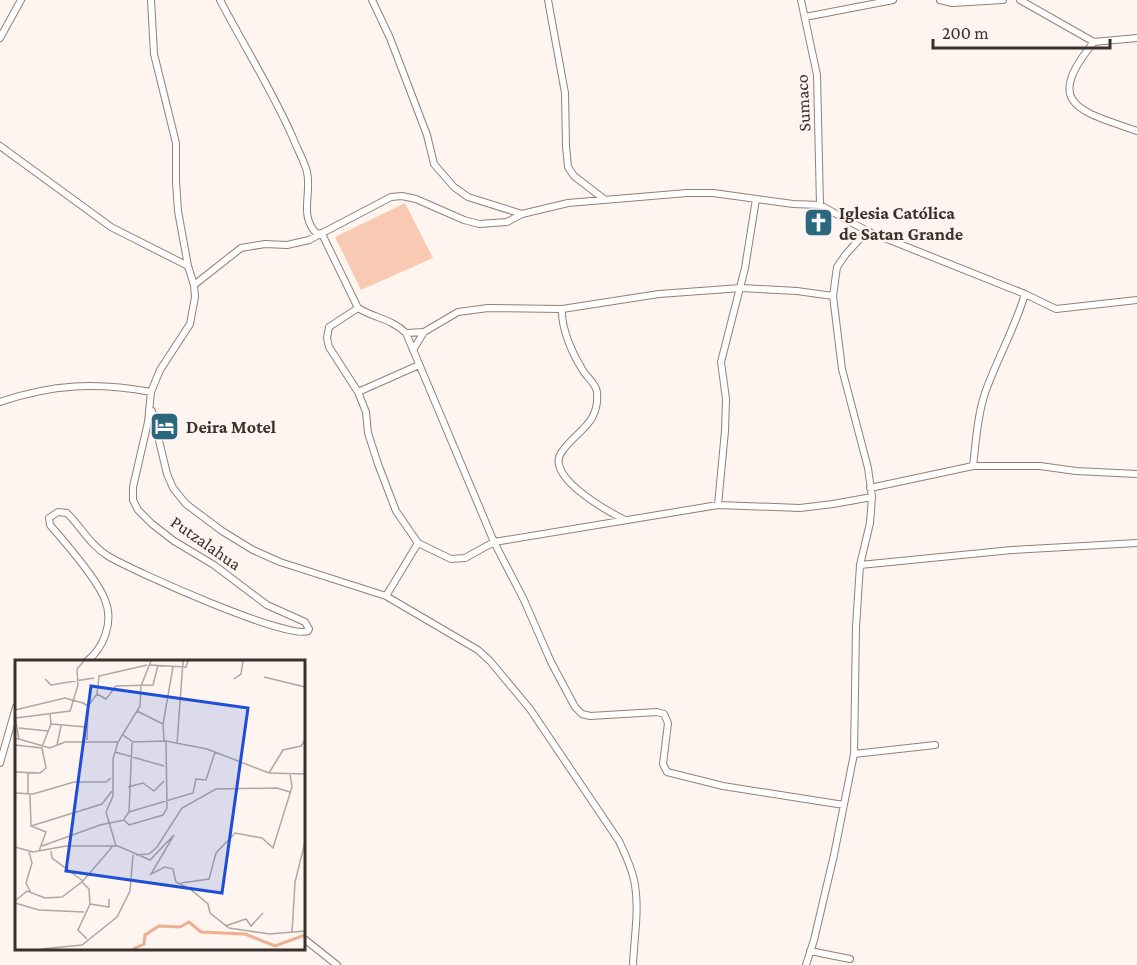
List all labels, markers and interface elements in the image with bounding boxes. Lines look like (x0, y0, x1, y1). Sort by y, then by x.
scale bar (933, 12, 1110, 50)
text: 200 m (942, 23, 989, 43)
street label: Sumaco (792, 74, 814, 132)
place label: Iglesia Católica de Satan Grande (839, 203, 963, 244)
church icon: Iglesia Católica de Satan Grande (802, 207, 834, 239)
hotel icon: Deira Motel (149, 411, 181, 443)
place label: Deira Motel (186, 417, 276, 437)
street label: Putzalahua (167, 512, 245, 574)
inset map (15, 660, 304, 950)

